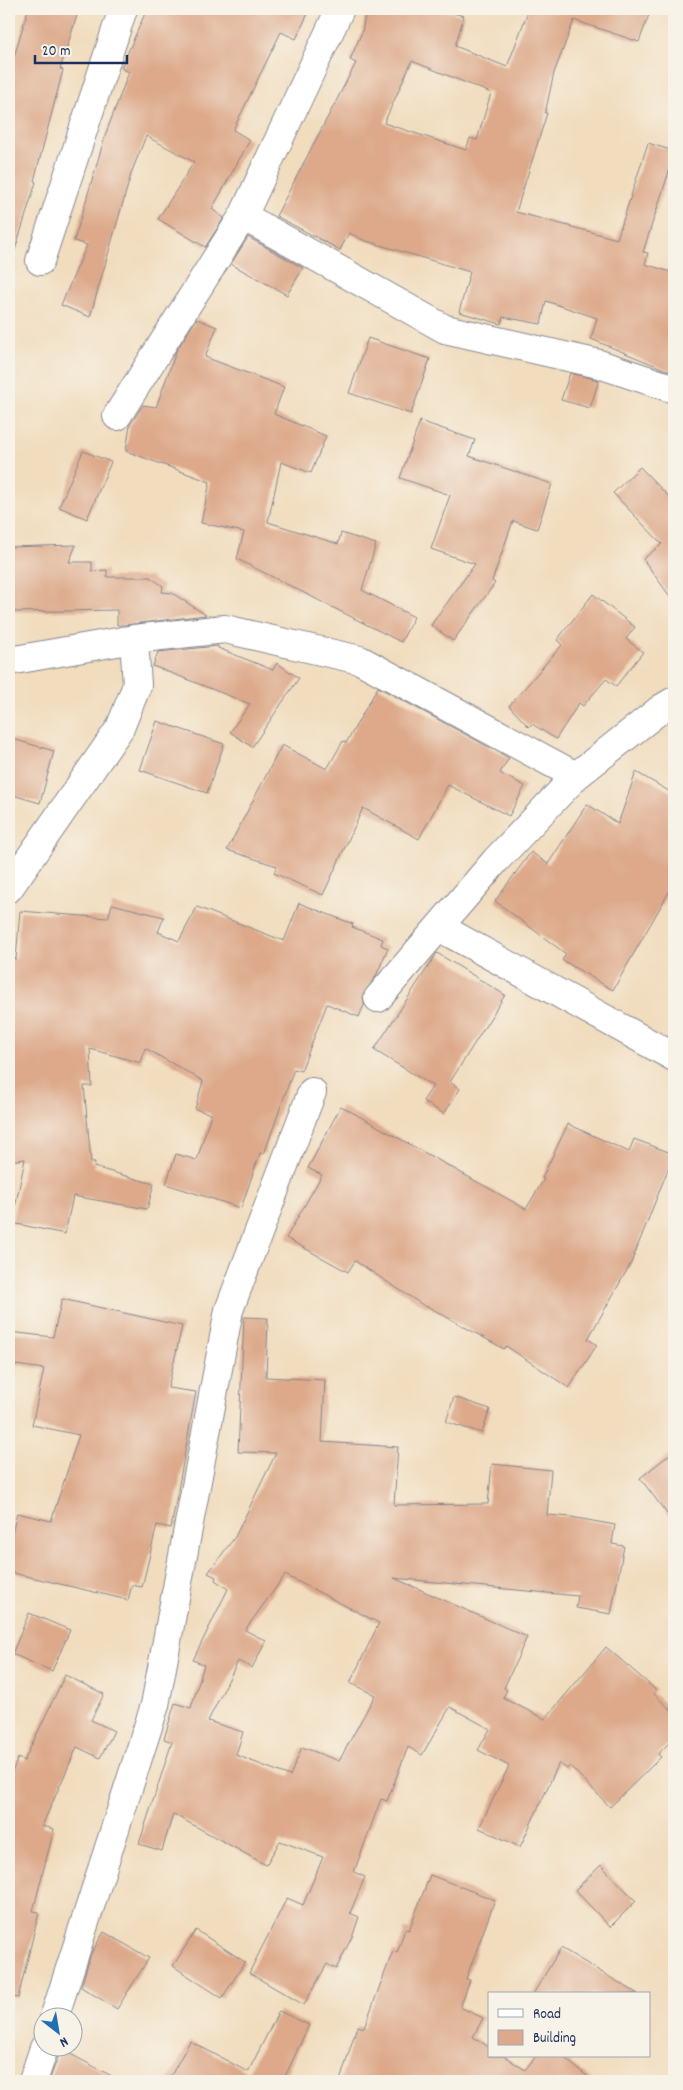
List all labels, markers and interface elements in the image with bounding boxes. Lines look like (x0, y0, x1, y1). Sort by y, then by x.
scale bar (35, 32, 128, 64)
text: 20 m (42, 41, 70, 63)
legend (488, 1992, 650, 2058)
text: Road (533, 2004, 561, 2026)
north arrow (32, 2008, 82, 2058)
text: Building (533, 2028, 576, 2050)
text: N (55, 2031, 72, 2052)

